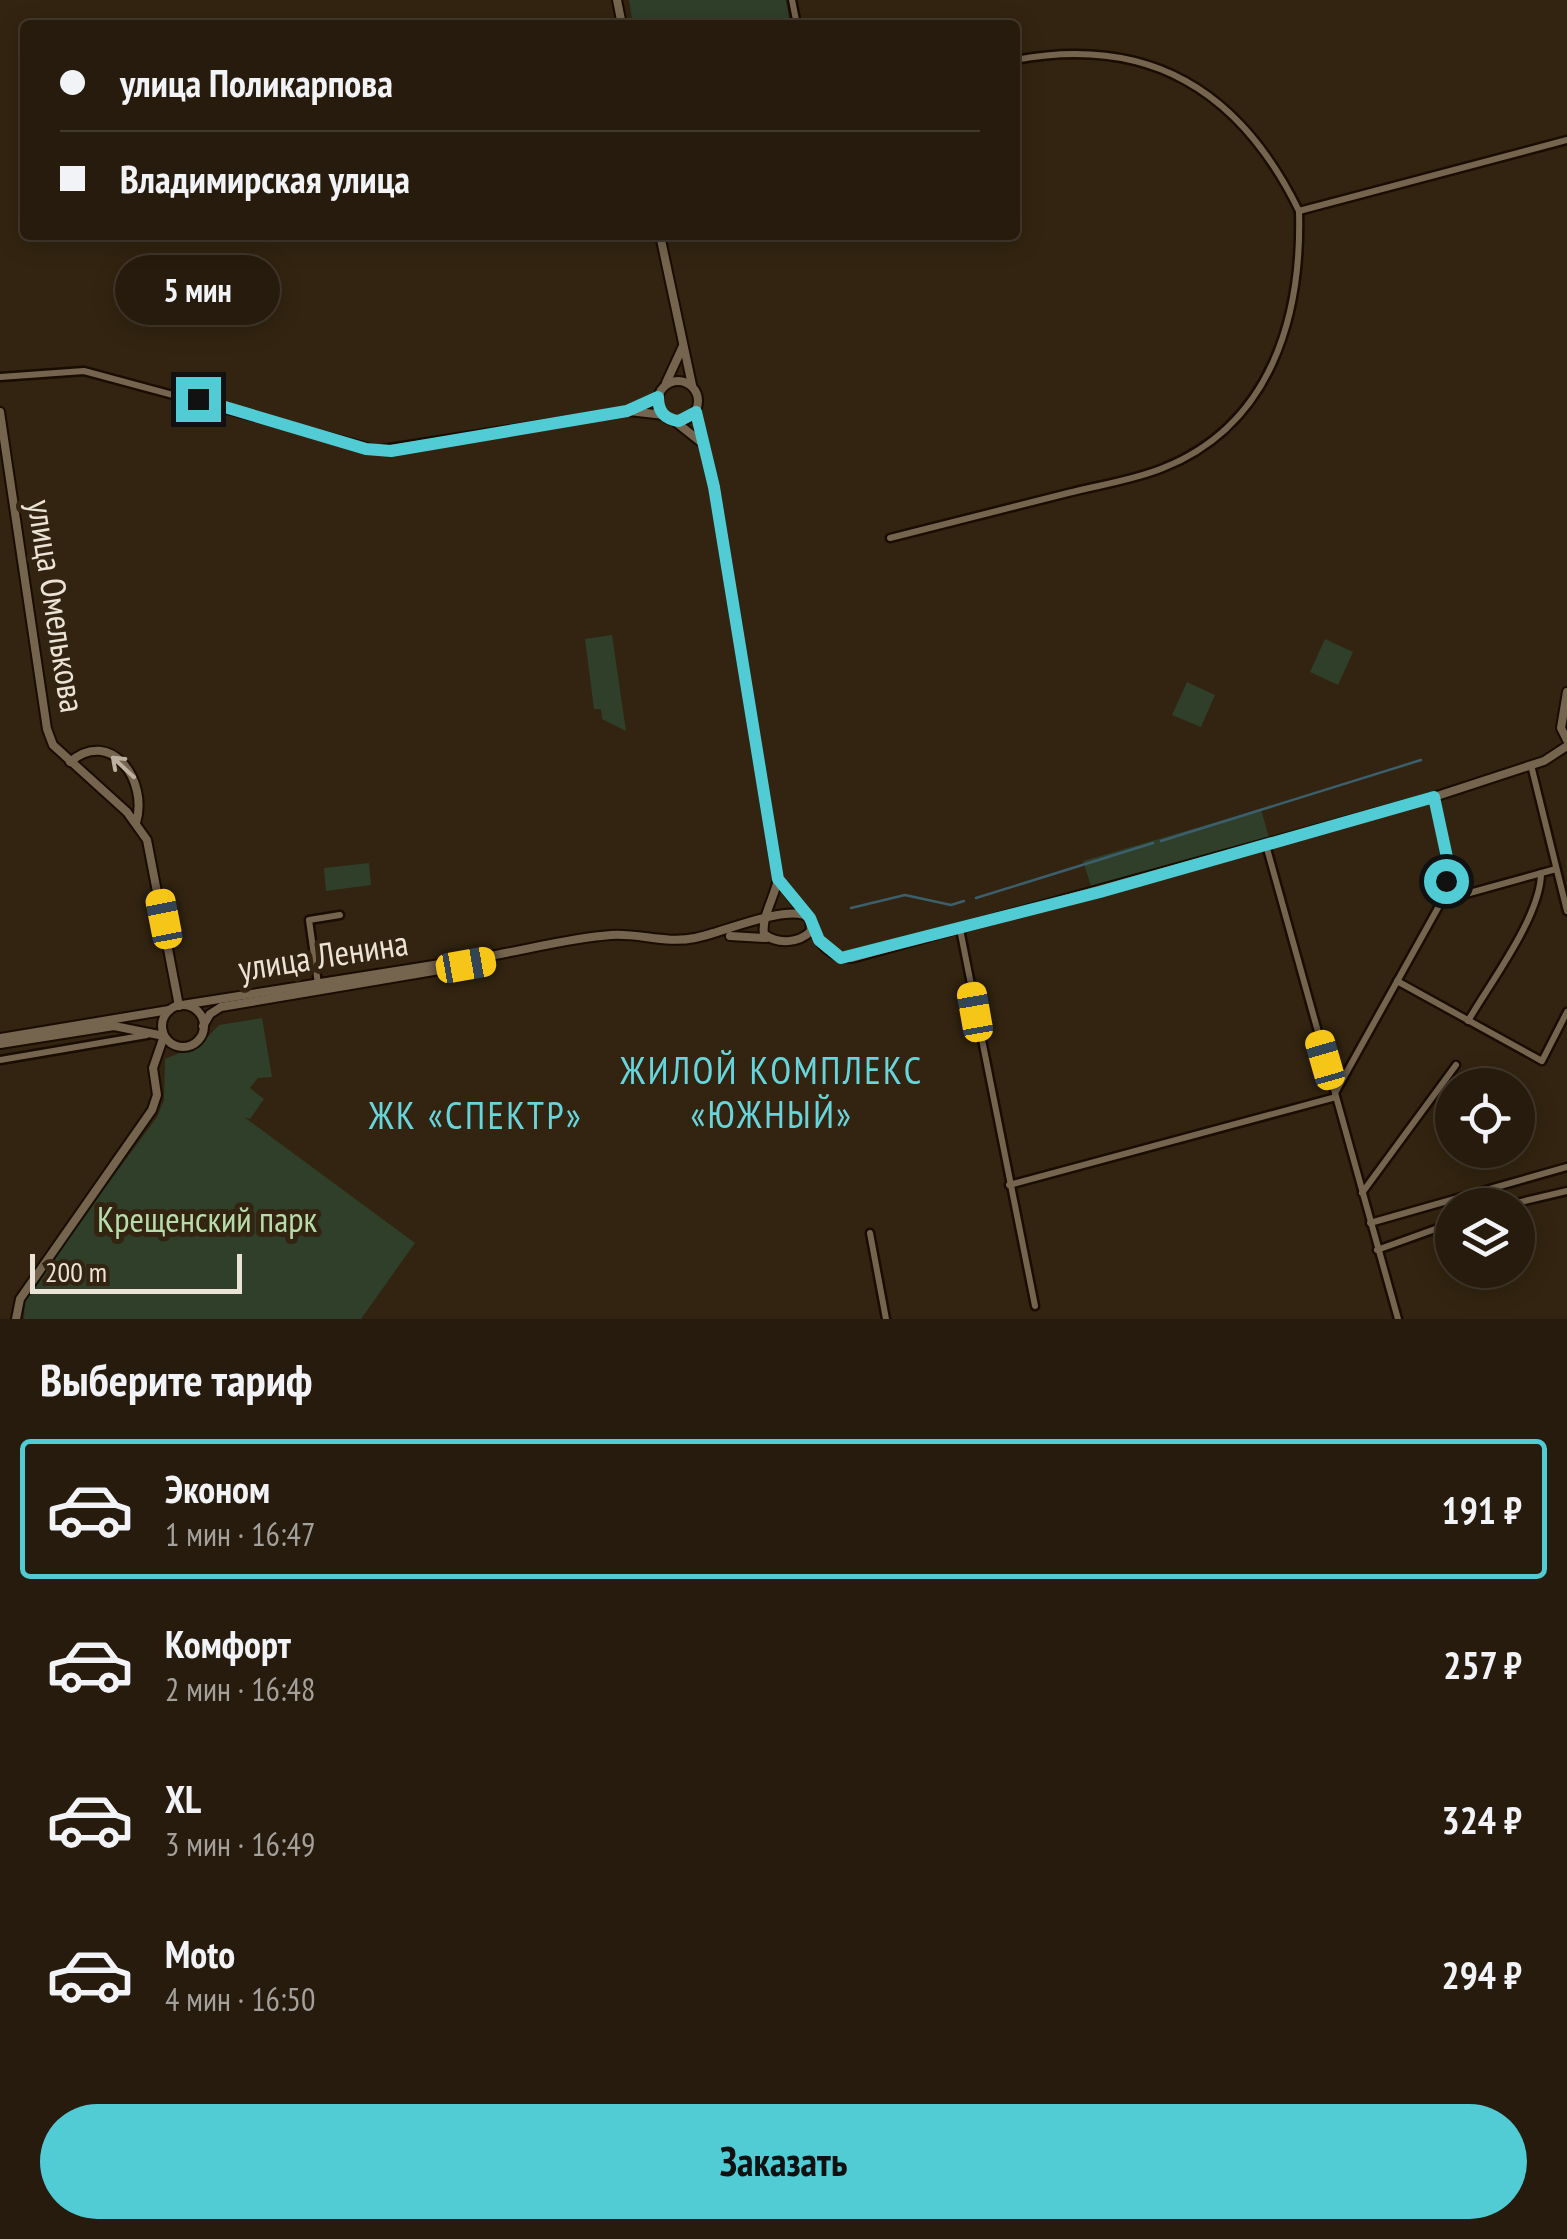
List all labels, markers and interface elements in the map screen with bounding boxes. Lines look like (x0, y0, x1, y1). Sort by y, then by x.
text: улица Поликарпова (120, 58, 393, 107)
text: Владимирская улица (120, 154, 410, 203)
callout: 5 мин (116, 254, 280, 324)
text: 5 мин (163, 269, 232, 311)
route end (176, 377, 221, 422)
street label: улица Омелькова (18, 496, 96, 716)
one-way arrow (111, 756, 137, 780)
route start (1424, 859, 1469, 904)
car (144, 887, 184, 951)
street label: улица Ленина (235, 919, 411, 991)
car (434, 945, 498, 985)
car (955, 980, 995, 1044)
car (1302, 1027, 1348, 1093)
district label: ЖИЛОЙ КОМПЛЕКС «ЮЖНЫЙ» (619, 1045, 924, 1138)
map controls (1435, 1068, 1535, 1288)
button: locate (1435, 1068, 1535, 1168)
district label: ЖК «СПЕКТР» (368, 1090, 583, 1139)
button: layers (1435, 1188, 1535, 1288)
park label: Крещенский парк (97, 1196, 317, 1242)
scale bar (30, 1249, 242, 1294)
text: 200 m (45, 1253, 107, 1290)
text: Выберите тариф (40, 1350, 312, 1408)
icon: car (45, 1464, 135, 1554)
text: Эконом (165, 1464, 270, 1513)
text: 191 ₽ (1442, 1485, 1522, 1534)
text: 1 мин · 16:47 (165, 1513, 315, 1555)
icon: car (45, 1619, 135, 1709)
text: Комфорт (165, 1619, 291, 1668)
text: 257 ₽ (1443, 1640, 1522, 1689)
text: 2 мин · 16:48 (165, 1668, 315, 1710)
icon: car (45, 1774, 135, 1864)
text: XL (165, 1774, 201, 1823)
text: 324 ₽ (1442, 1795, 1522, 1844)
text: 3 мин · 16:49 (165, 1823, 315, 1865)
icon: car (45, 1929, 135, 2019)
text: Moto (165, 1929, 235, 1978)
text: 294 ₽ (1442, 1950, 1522, 1999)
text: 4 мин · 16:50 (165, 1978, 315, 2020)
button: Заказать (40, 2104, 1527, 2219)

